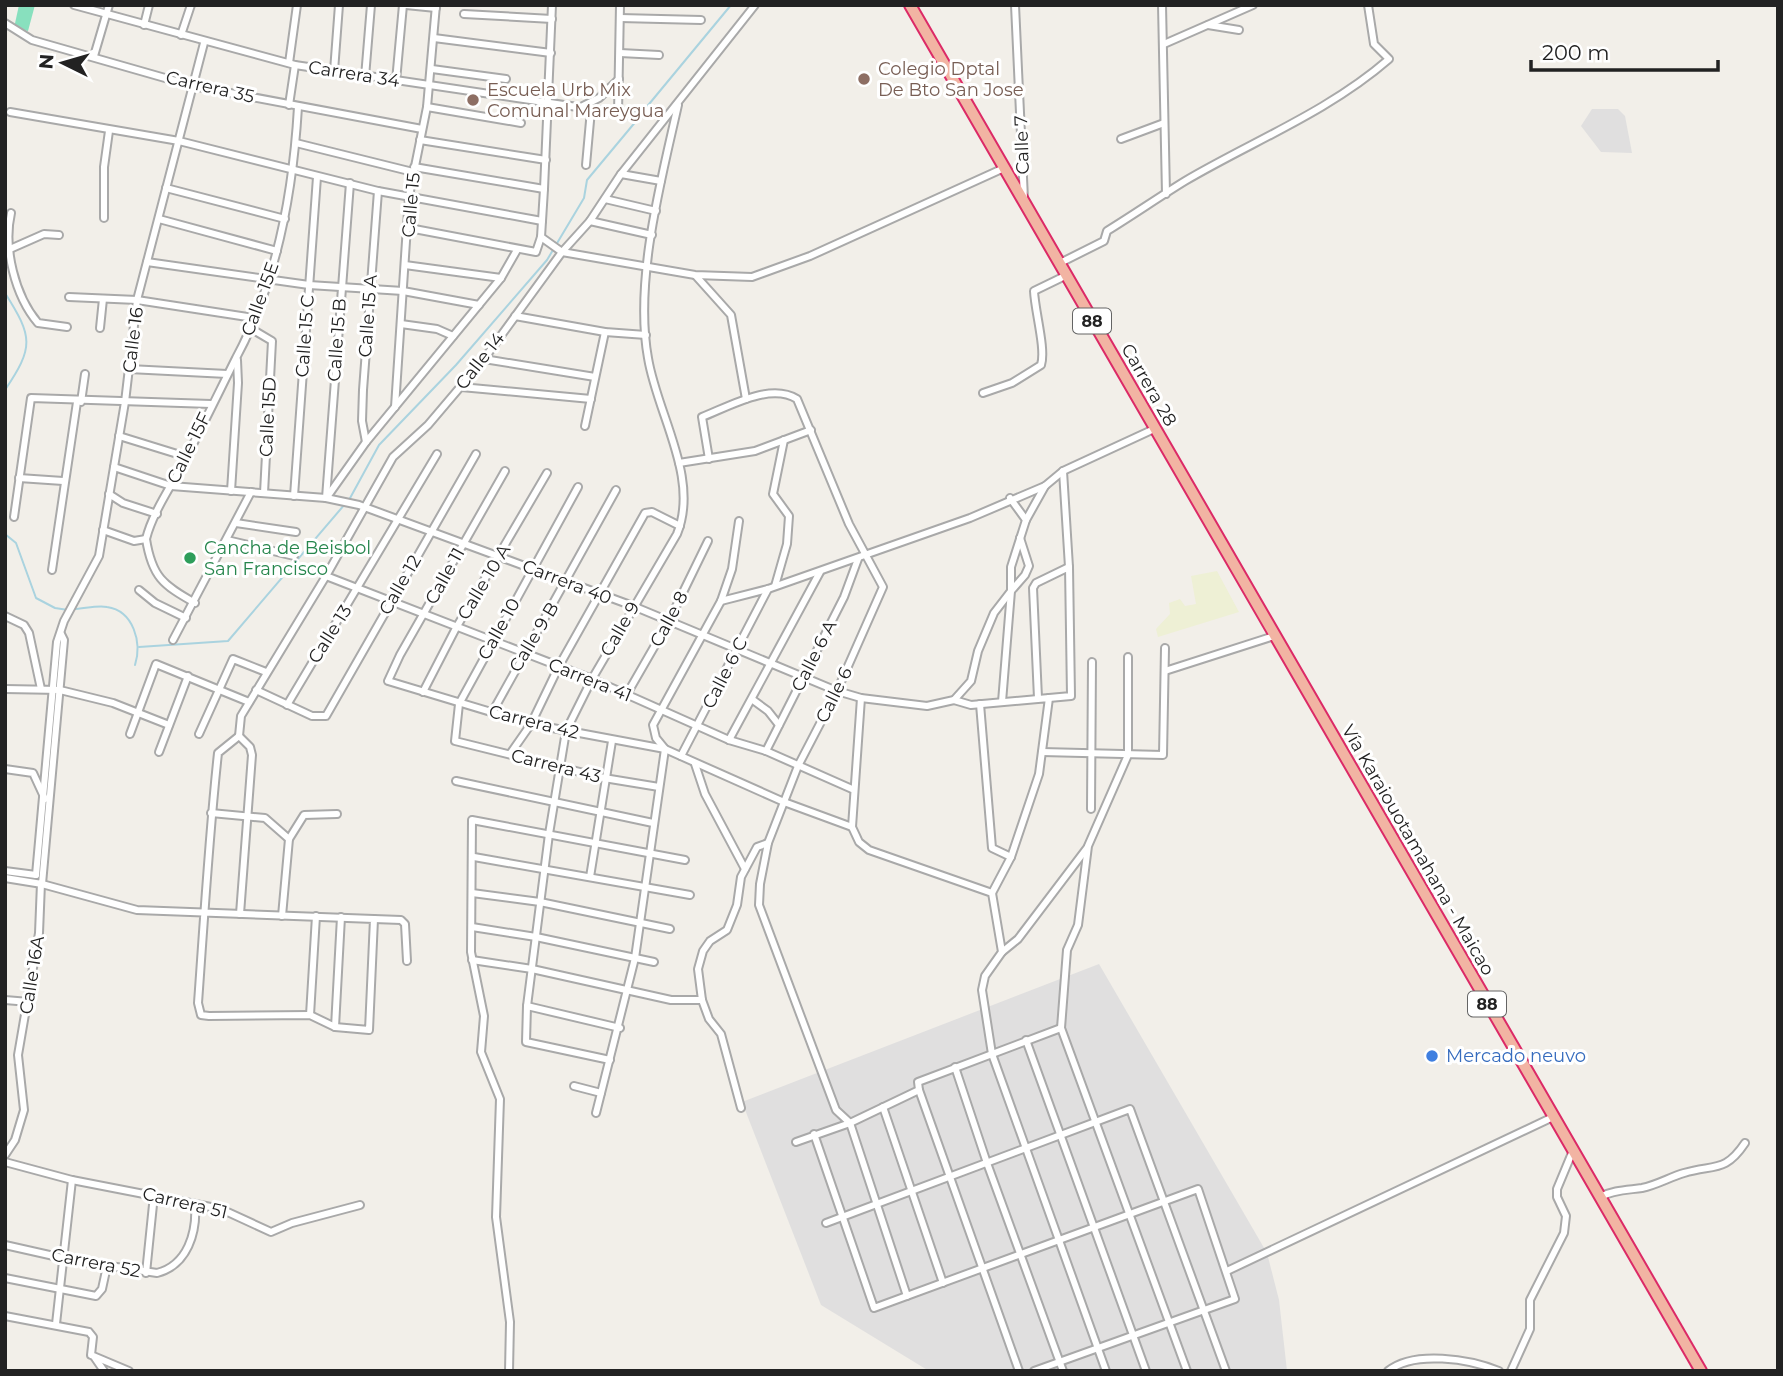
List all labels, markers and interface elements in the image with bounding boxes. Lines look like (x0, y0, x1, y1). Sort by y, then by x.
north arrow (28, 28, 98, 98)
scale bar (1531, 28, 1718, 72)
text: 200 m (1542, 40, 1609, 65)
text: N (34, 53, 59, 70)
street label: Carrera 34 (307, 56, 401, 92)
place label: Colegio Dptal De Bto San Jose (878, 58, 1024, 101)
street label: Carrera 35 (164, 66, 256, 108)
marker: Colegio Dptal De Bto San Jose (856, 71, 872, 87)
place label: Escuela Urb Mix Comunal Mareygua (487, 79, 664, 122)
marker: Escuela Urb Mix Comunal Mareygua (465, 92, 481, 108)
street label: Calle 7 (1010, 115, 1034, 175)
street label: Calle 15 (397, 172, 425, 238)
street label: Calle 15E (236, 259, 284, 339)
street label: Calle 15 A (354, 274, 382, 358)
street label: Calle 15 C (291, 294, 319, 378)
street label: Calle 15 B (323, 298, 351, 382)
street label: Calle 16 (118, 306, 148, 374)
road number: 88 (1073, 308, 1111, 334)
street label: Calle 14 (451, 328, 509, 394)
street label: Carrera 28 (1117, 340, 1181, 430)
street label: Calle 15D (255, 376, 281, 458)
street label: Calle 15F (162, 409, 216, 487)
place label: Cancha de Beisbol San Francisco (204, 537, 371, 580)
street label: Calle 10 A (453, 540, 515, 624)
street label: Calle 11 (420, 544, 470, 608)
marker: Cancha de Beisbol San Francisco (182, 550, 198, 566)
street label: Calle 12 (374, 551, 426, 619)
street label: Carrera 40 (519, 555, 615, 609)
street label: Calle 8 (645, 587, 693, 651)
street label: Calle 10 (473, 594, 525, 664)
street label: Calle 9 B (505, 598, 563, 676)
street label: Calle 9 (596, 598, 644, 660)
street label: Calle 13 (303, 601, 357, 667)
street label: Calle 6 A (787, 617, 841, 695)
street label: Calle 6 C (698, 634, 752, 712)
street label: Carrera 41 (545, 653, 635, 707)
street label: Calle 6 (811, 664, 857, 726)
street label: Carrera 42 (487, 700, 581, 744)
street label: Vía Karaiouotamahana - Maicao (1337, 721, 1499, 979)
street label: Carrera 43 (509, 744, 603, 788)
street label: Calle 16A (15, 934, 49, 1016)
road number: 88 (1468, 992, 1506, 1016)
place label: Mercado neuvo (1446, 1045, 1586, 1067)
marker: Mercado neuvo (1424, 1048, 1440, 1064)
street label: Carrera 51 (140, 1183, 230, 1223)
street label: Carrera 52 (50, 1244, 142, 1282)

